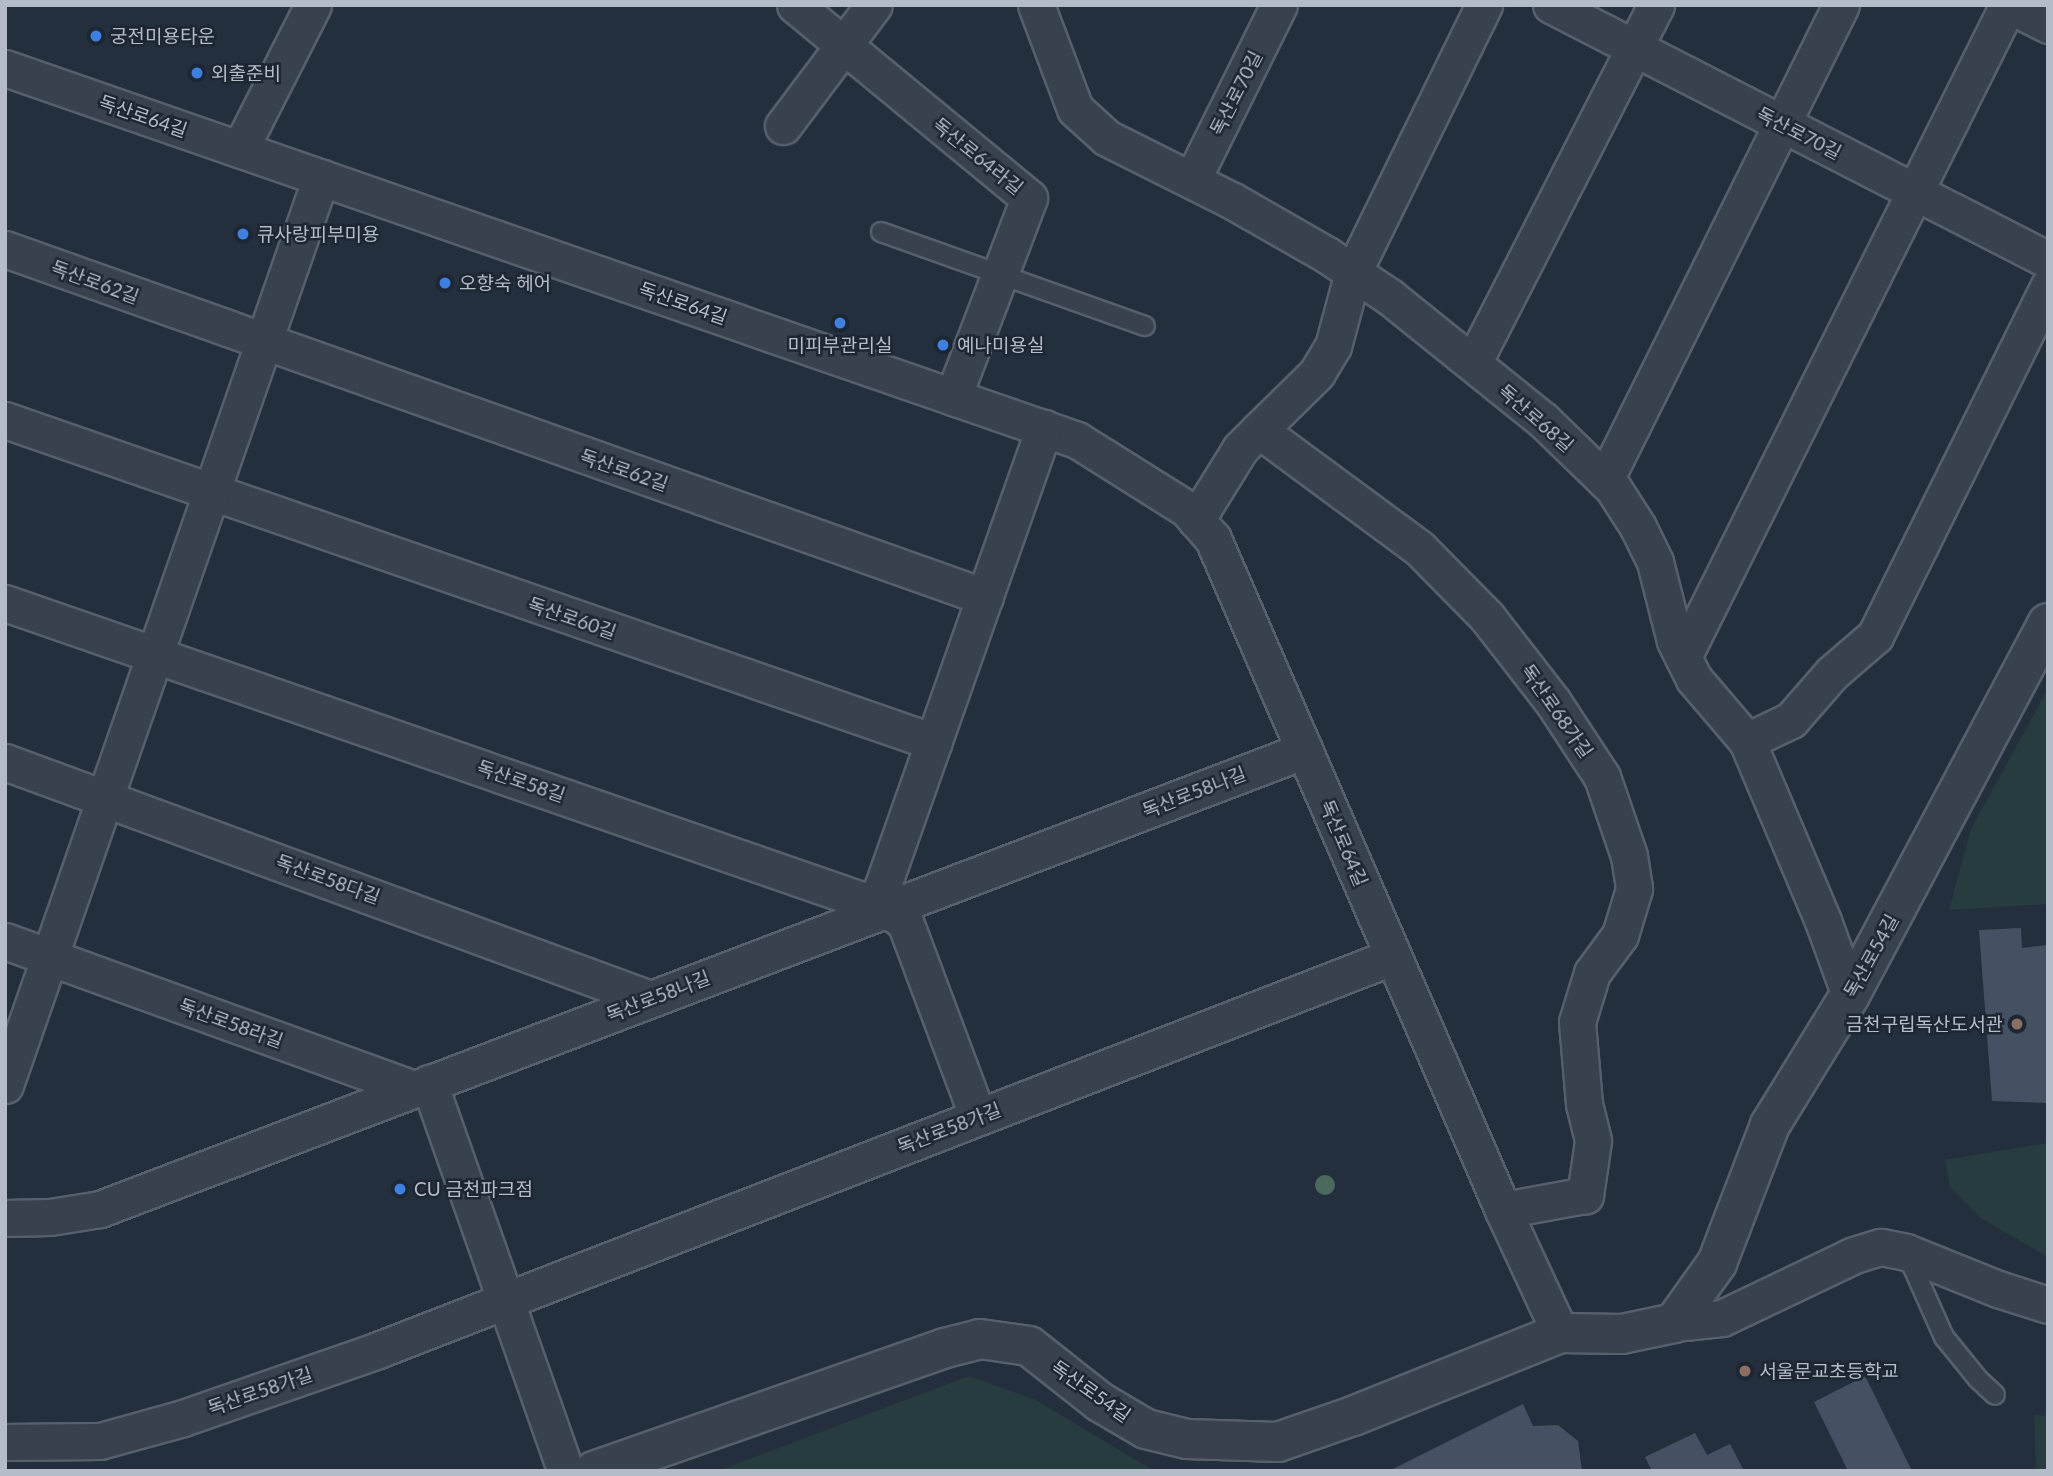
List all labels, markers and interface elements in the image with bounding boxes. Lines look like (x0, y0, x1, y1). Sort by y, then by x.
place label: 궁전미용타운 (110, 25, 215, 47)
marker: 궁전미용타운 (88, 28, 104, 44)
street label: 독산로70길 (1205, 47, 1267, 139)
place label: 외출준비 (211, 62, 281, 84)
marker: 외출준비 (189, 65, 205, 81)
street label: 독산로64길 (96, 90, 190, 142)
street label: 독산로70길 (1753, 102, 1845, 164)
street label: 독산로64라길 (928, 113, 1028, 199)
place label: 큐사랑피부미용 (257, 223, 379, 245)
marker: 큐사랑피부미용 (235, 226, 251, 242)
street label: 독산로62길 (48, 256, 142, 308)
place label: 오향숙 헤어 (459, 272, 551, 294)
marker: 오향숙 헤어 (437, 275, 453, 291)
street label: 독산로64길 (636, 277, 730, 329)
marker: 미피부관리실 (832, 315, 848, 331)
place label: 미피부관리실 (788, 334, 892, 356)
place label: 예나미용실 (957, 334, 1044, 356)
marker: 예나미용실 (935, 337, 951, 353)
street label: 독산로68길 (1494, 379, 1578, 457)
street label: 독산로62길 (577, 444, 671, 496)
street label: 독산로60길 (525, 592, 619, 644)
street label: 독산로68가길 (1516, 660, 1598, 762)
street label: 독산로58길 (474, 755, 568, 807)
street label: 독산로58나길 (1139, 762, 1249, 822)
street label: 독산로64길 (1316, 796, 1372, 890)
street label: 독산로58다길 (273, 850, 383, 908)
street label: 독산로54길 (1839, 910, 1903, 1002)
street label: 독산로58나길 (603, 966, 713, 1026)
street label: 독산로58라길 (176, 994, 286, 1052)
place label: 금천구립독산도서관 (1846, 1013, 2003, 1035)
marker: 금천구립독산도서관 (2009, 1016, 2025, 1032)
street label: 독산로58가길 (894, 1098, 1004, 1158)
place label: CU 금천파크점 (414, 1178, 533, 1200)
marker: CU 금천파크점 (392, 1181, 408, 1197)
street label: 독산로54길 (1047, 1355, 1135, 1427)
place label: 서울문교초등학교 (1759, 1360, 1899, 1382)
street label: 독산로58가길 (205, 1362, 315, 1420)
marker: 서울문교초등학교 (1737, 1363, 1753, 1379)

